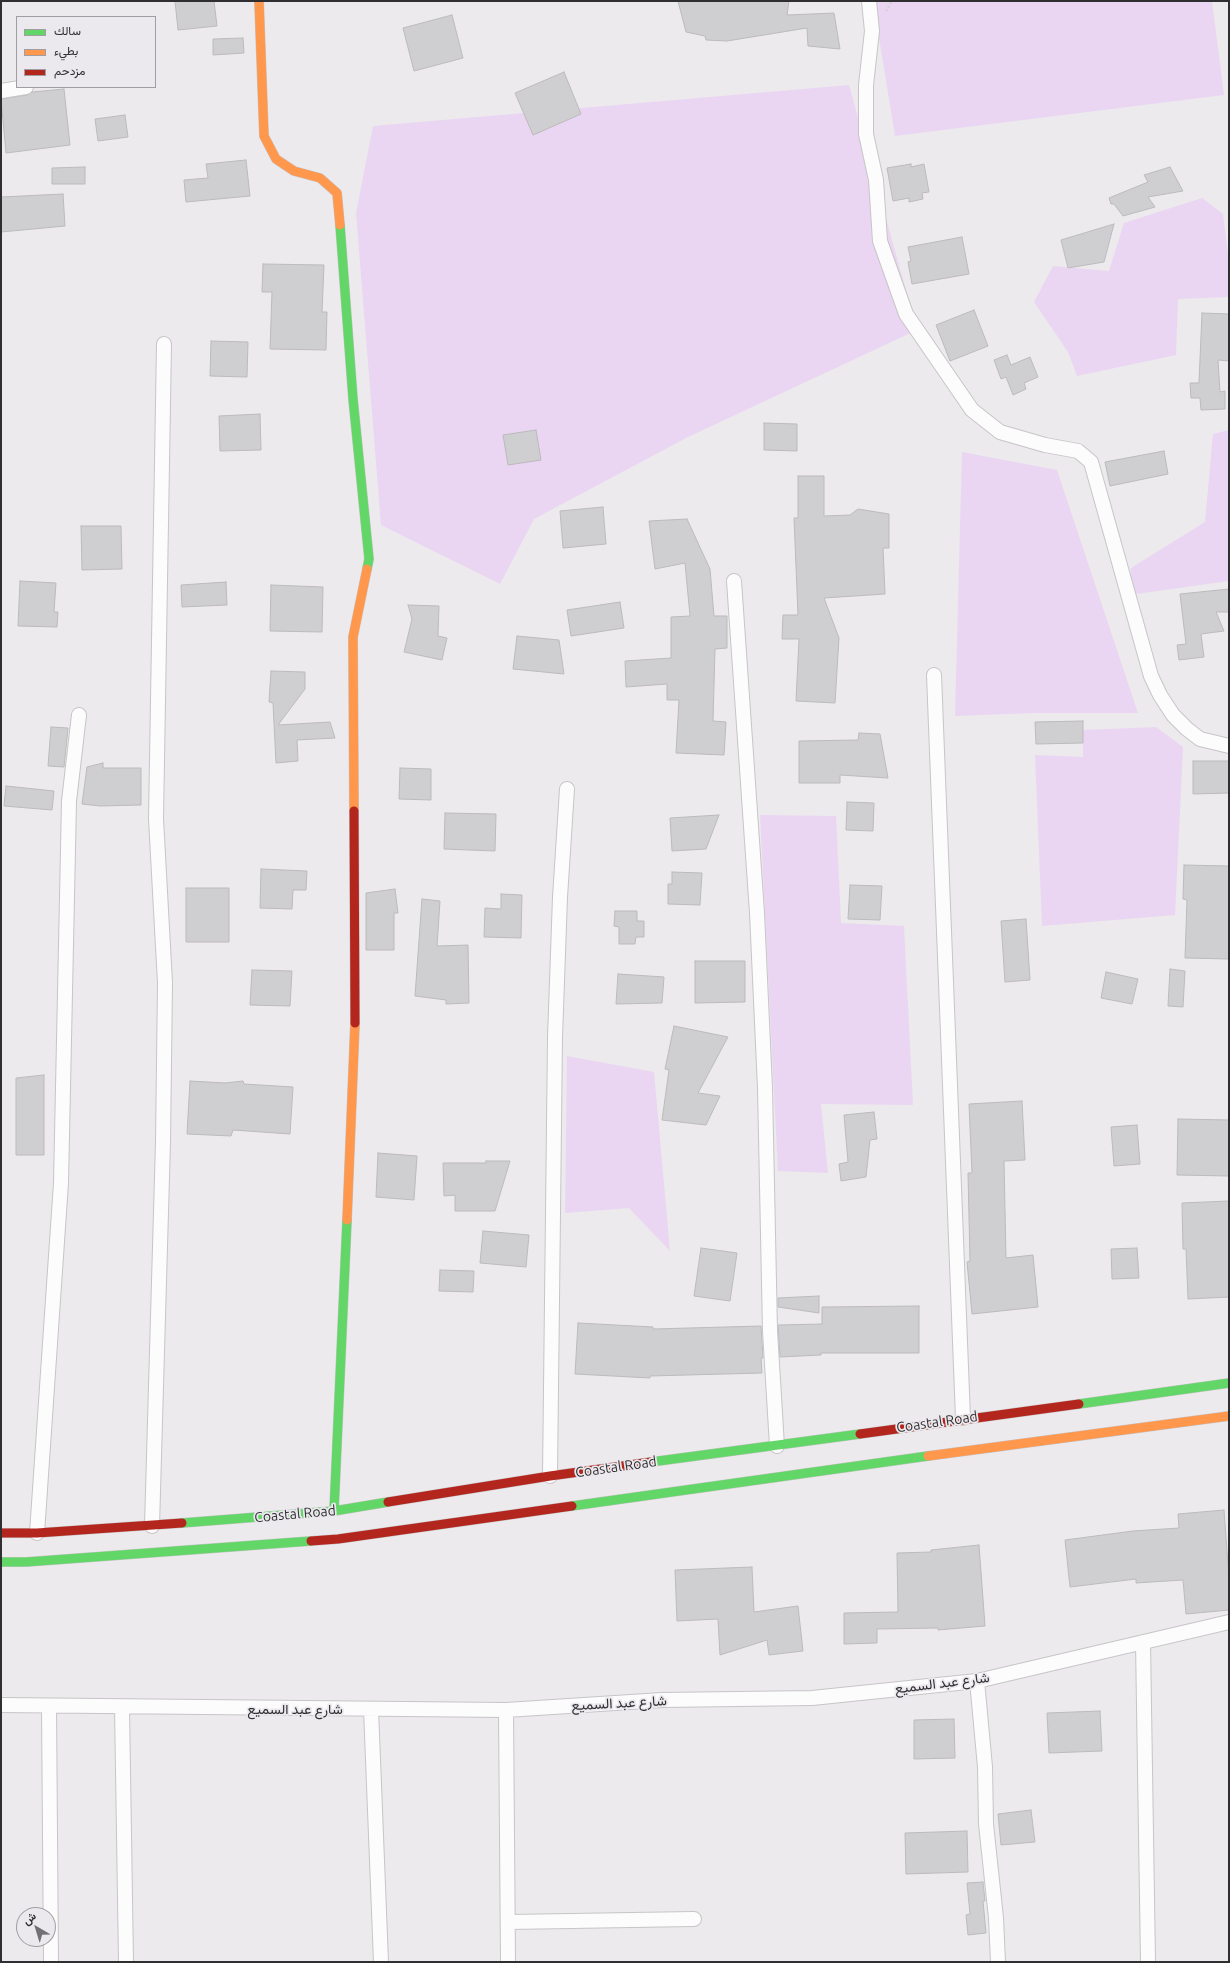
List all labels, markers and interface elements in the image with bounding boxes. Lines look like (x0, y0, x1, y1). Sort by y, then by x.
legend (16, 16, 156, 88)
text: سالك (54, 24, 81, 37)
text: بطيء (54, 44, 78, 57)
text: مزدحم (54, 64, 85, 77)
street label: Coastal Road (895, 1408, 979, 1436)
street label: Coastal Road (574, 1453, 658, 1481)
street label: Coastal Road (254, 1502, 336, 1526)
street label: شارع عبد السميع (894, 1669, 990, 1697)
street label: شارع عبد السميع (571, 1692, 667, 1714)
street label: شارع عبد السميع (247, 1701, 343, 1717)
north arrow (16, 1907, 56, 1947)
text: ش (20, 1910, 38, 1927)

